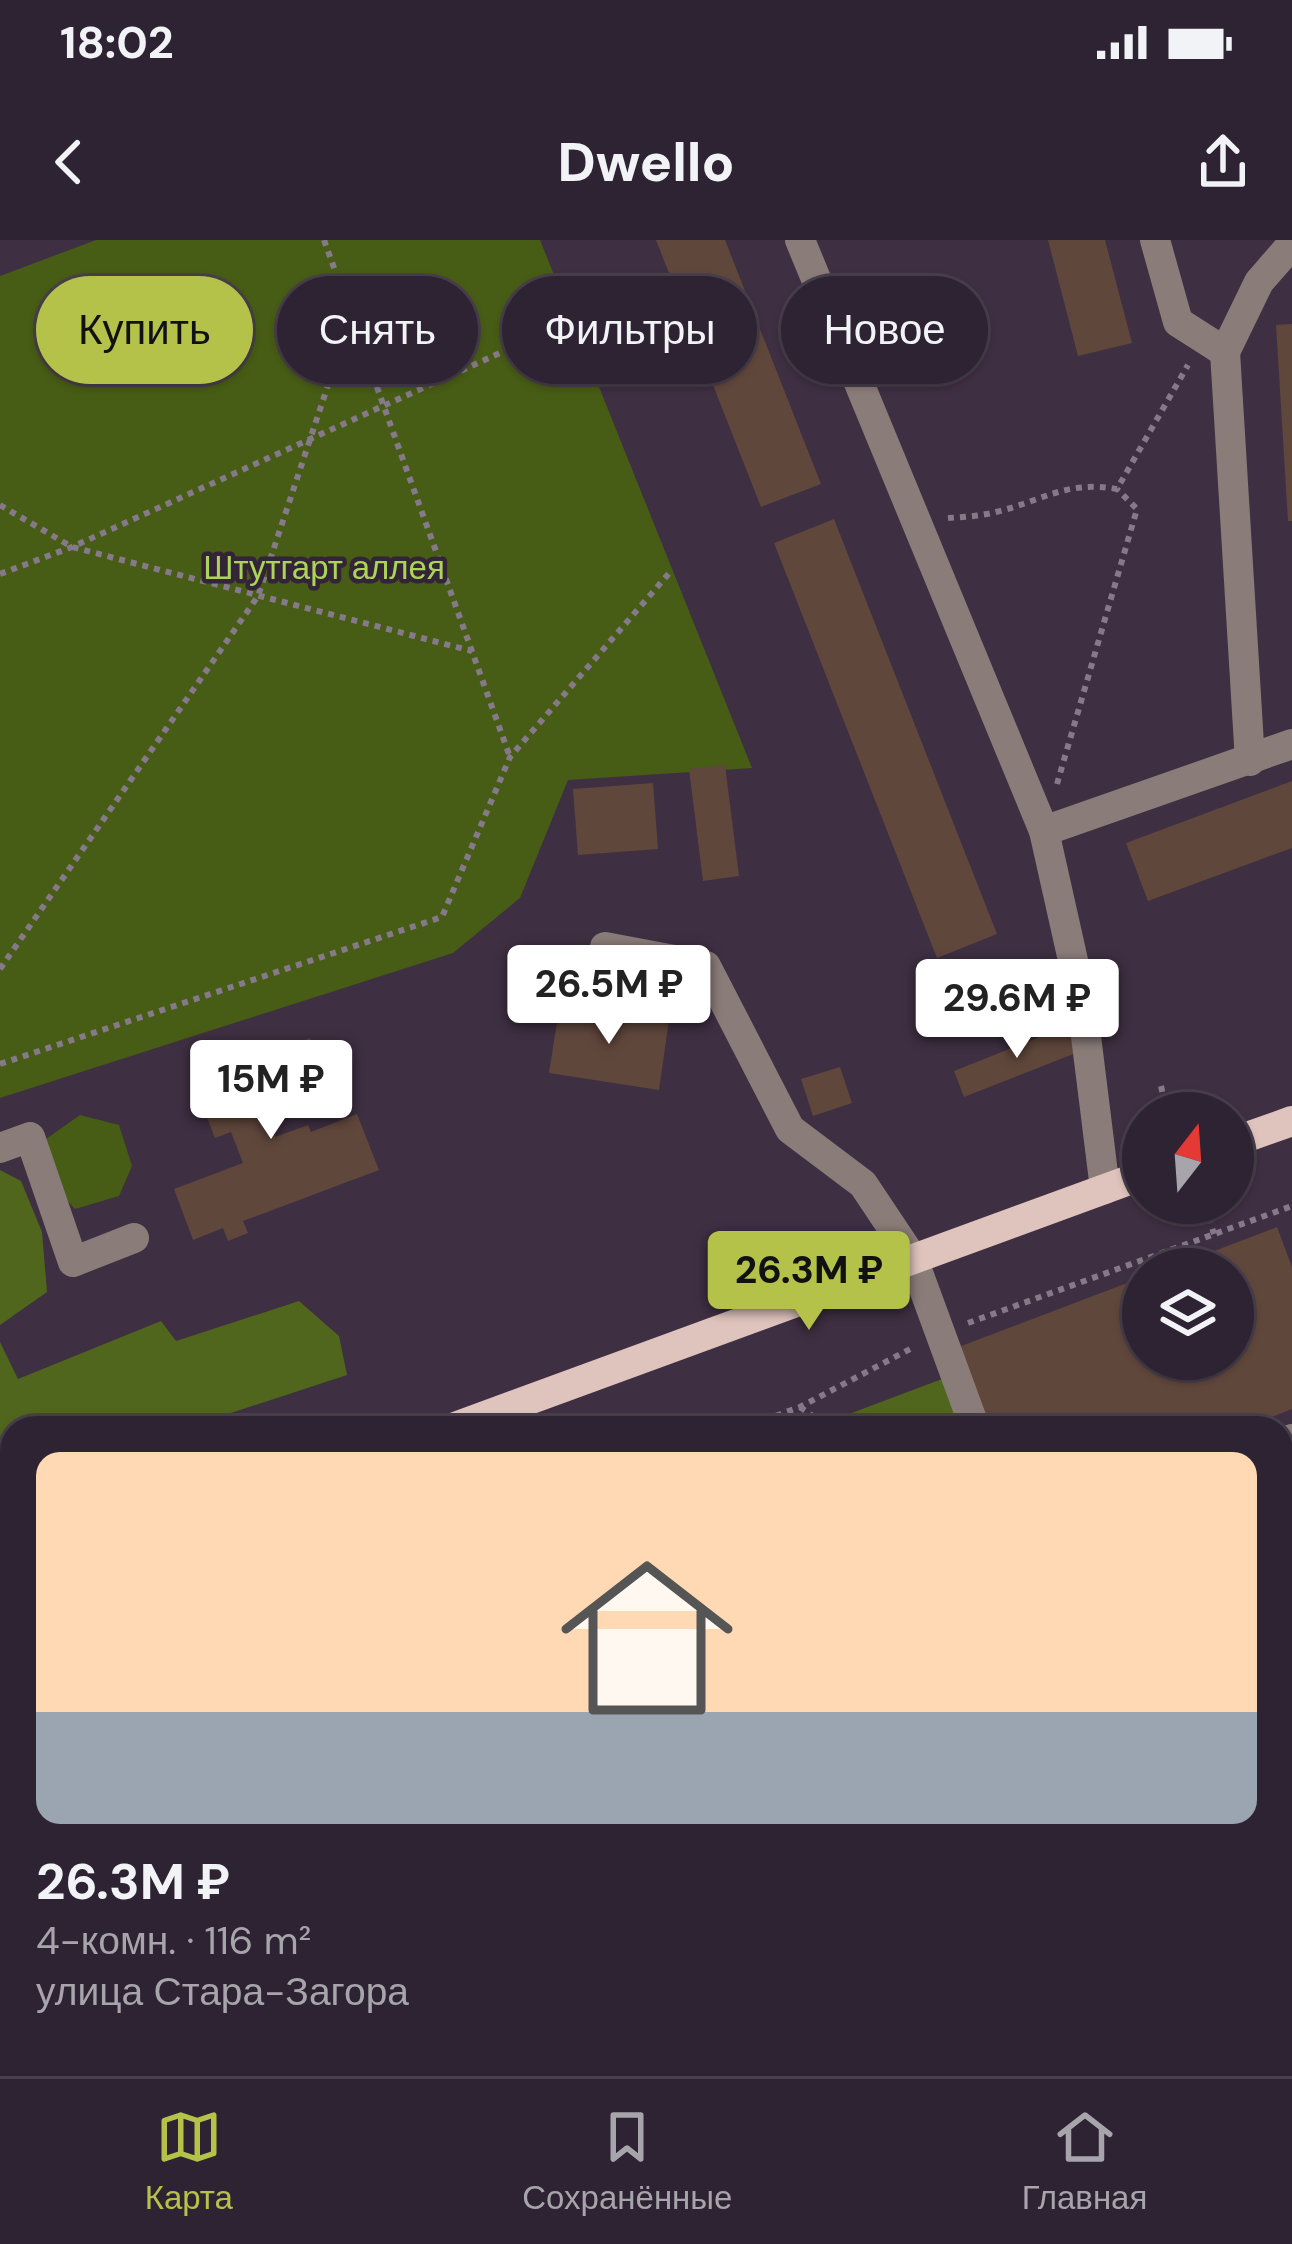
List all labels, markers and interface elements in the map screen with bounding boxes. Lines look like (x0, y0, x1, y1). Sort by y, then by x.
text: 18:02 (60, 13, 174, 72)
text: Dwello (558, 127, 734, 198)
icon: back (36, 129, 102, 195)
icon: share (1190, 129, 1256, 195)
chip: Купить (36, 276, 253, 384)
chip: Снять (277, 276, 478, 384)
chip: Фильтры (502, 276, 757, 384)
chip: Новое (781, 276, 988, 384)
park label: Штутгарт аллея (203, 546, 445, 589)
pin: 26.5M ₽ (498, 945, 720, 1047)
text: 26.5M ₽ (534, 958, 684, 1009)
pin: 29.6M ₽ (906, 959, 1128, 1061)
text: 29.6M ₽ (943, 972, 1091, 1023)
pin: 15M ₽ (187, 1040, 355, 1142)
text: 15M ₽ (217, 1053, 325, 1104)
north arrow (1122, 1092, 1254, 1224)
map controls (1122, 1092, 1254, 1380)
pin: 26.3M ₽ (698, 1231, 920, 1333)
text: 26.3M ₽ (735, 1244, 883, 1295)
button: layers (1122, 1248, 1254, 1380)
icon: home (539, 1530, 755, 1746)
text: 26.3M ₽ (36, 1848, 230, 1915)
text: 4-комн. · 116 m² (36, 1915, 311, 1966)
text: улица Стара-Загора (36, 1966, 409, 2017)
tab: Карта (145, 2104, 233, 2219)
tab: Сохранённые (522, 2104, 732, 2219)
tab: Главная (1022, 2104, 1147, 2219)

